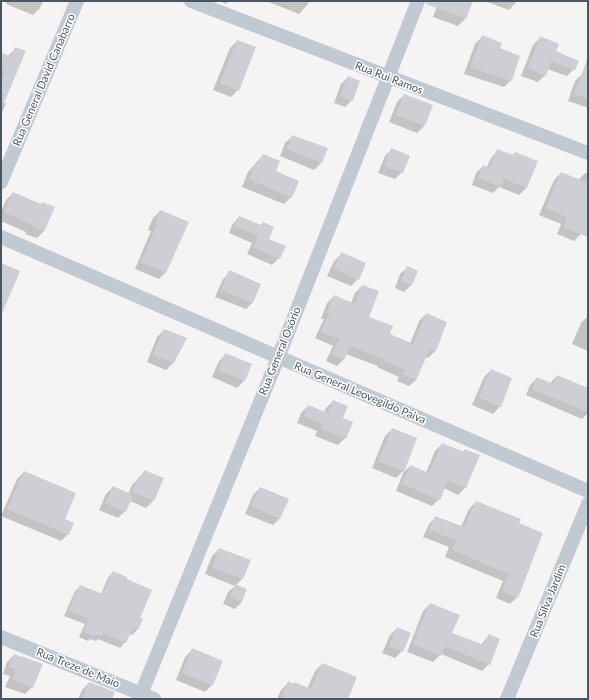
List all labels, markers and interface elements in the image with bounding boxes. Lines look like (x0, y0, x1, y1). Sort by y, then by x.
street label: Rua General David Canabarro (10, 12, 78, 148)
street label: Rua Rui Ramos (353, 59, 425, 97)
street label: Rua General Osório (256, 305, 304, 397)
street label: Rua General Leovegildo Paiva (292, 359, 428, 427)
street label: Rua Silva Jardim (527, 563, 569, 639)
street label: Rua Treze de Maio (34, 645, 122, 691)

